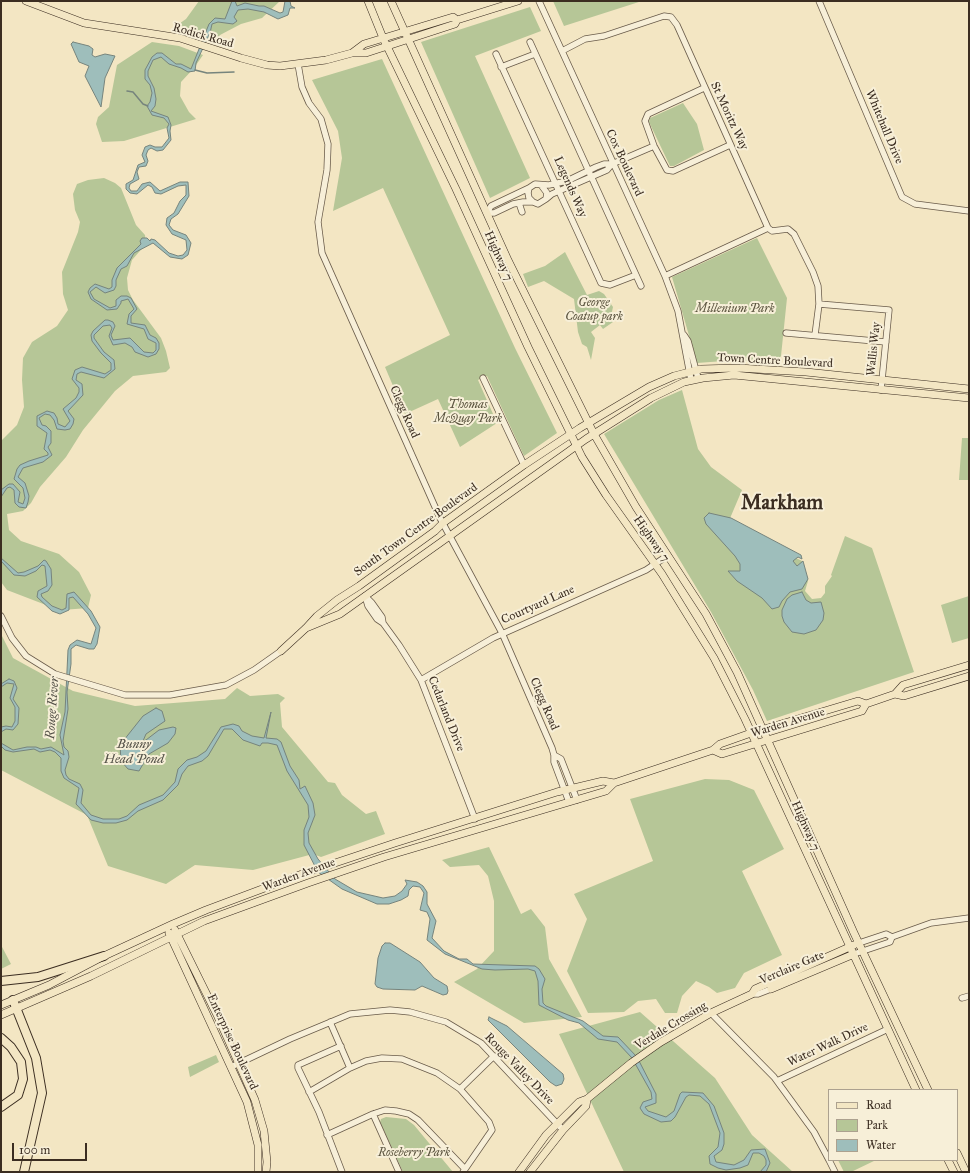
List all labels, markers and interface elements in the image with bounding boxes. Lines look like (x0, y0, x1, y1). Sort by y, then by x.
street label: Rodick Road (171, 20, 235, 52)
street label: St Moritz Way (707, 80, 751, 152)
street label: Whitehall Drive (862, 88, 906, 166)
street label: Cox Boulevard (602, 127, 646, 199)
street label: Legends Way (550, 154, 590, 220)
street label: Highway 7 (481, 229, 515, 283)
park label: George Coatup park (565, 296, 623, 324)
park label: Millenium Park (695, 302, 775, 316)
street label: Wallis Way (864, 321, 884, 377)
street label: Town Centre Boulevard (717, 351, 833, 371)
street label: Clegg Road (386, 384, 422, 440)
park label: Thomas McQuay Park (434, 398, 502, 426)
street label: South Town Centre Boulevard (352, 480, 480, 580)
district label: Markham (741, 492, 823, 516)
street label: Highway 7 (630, 513, 672, 565)
street label: Courtyard Lane (499, 582, 577, 628)
street label: Cedarland Drive (424, 674, 468, 754)
water label: Rouge River (43, 676, 63, 740)
street label: Clegg Road (526, 676, 562, 732)
street label: Warden Avenue (749, 705, 827, 741)
water label: Bunny Head Pond (104, 737, 164, 768)
street label: Highway 7 (788, 799, 822, 853)
street label: Warden Avenue (261, 855, 337, 895)
street label: Verclaire Gate (758, 948, 826, 988)
street label: Enterprise Boulevard (203, 992, 261, 1092)
street label: Verdale Crossing (632, 999, 710, 1053)
street label: Water Walk Drive (785, 1020, 871, 1070)
street label: Rouge Valley Drive (481, 1030, 557, 1108)
legend (828, 1089, 958, 1161)
text: Road (866, 1098, 892, 1112)
text: Park (866, 1118, 888, 1132)
scale bar (14, 1135, 89, 1161)
text: Water (866, 1138, 896, 1152)
text: 100 m (19, 1143, 50, 1157)
park label: Roseberry Park (378, 1146, 450, 1160)

